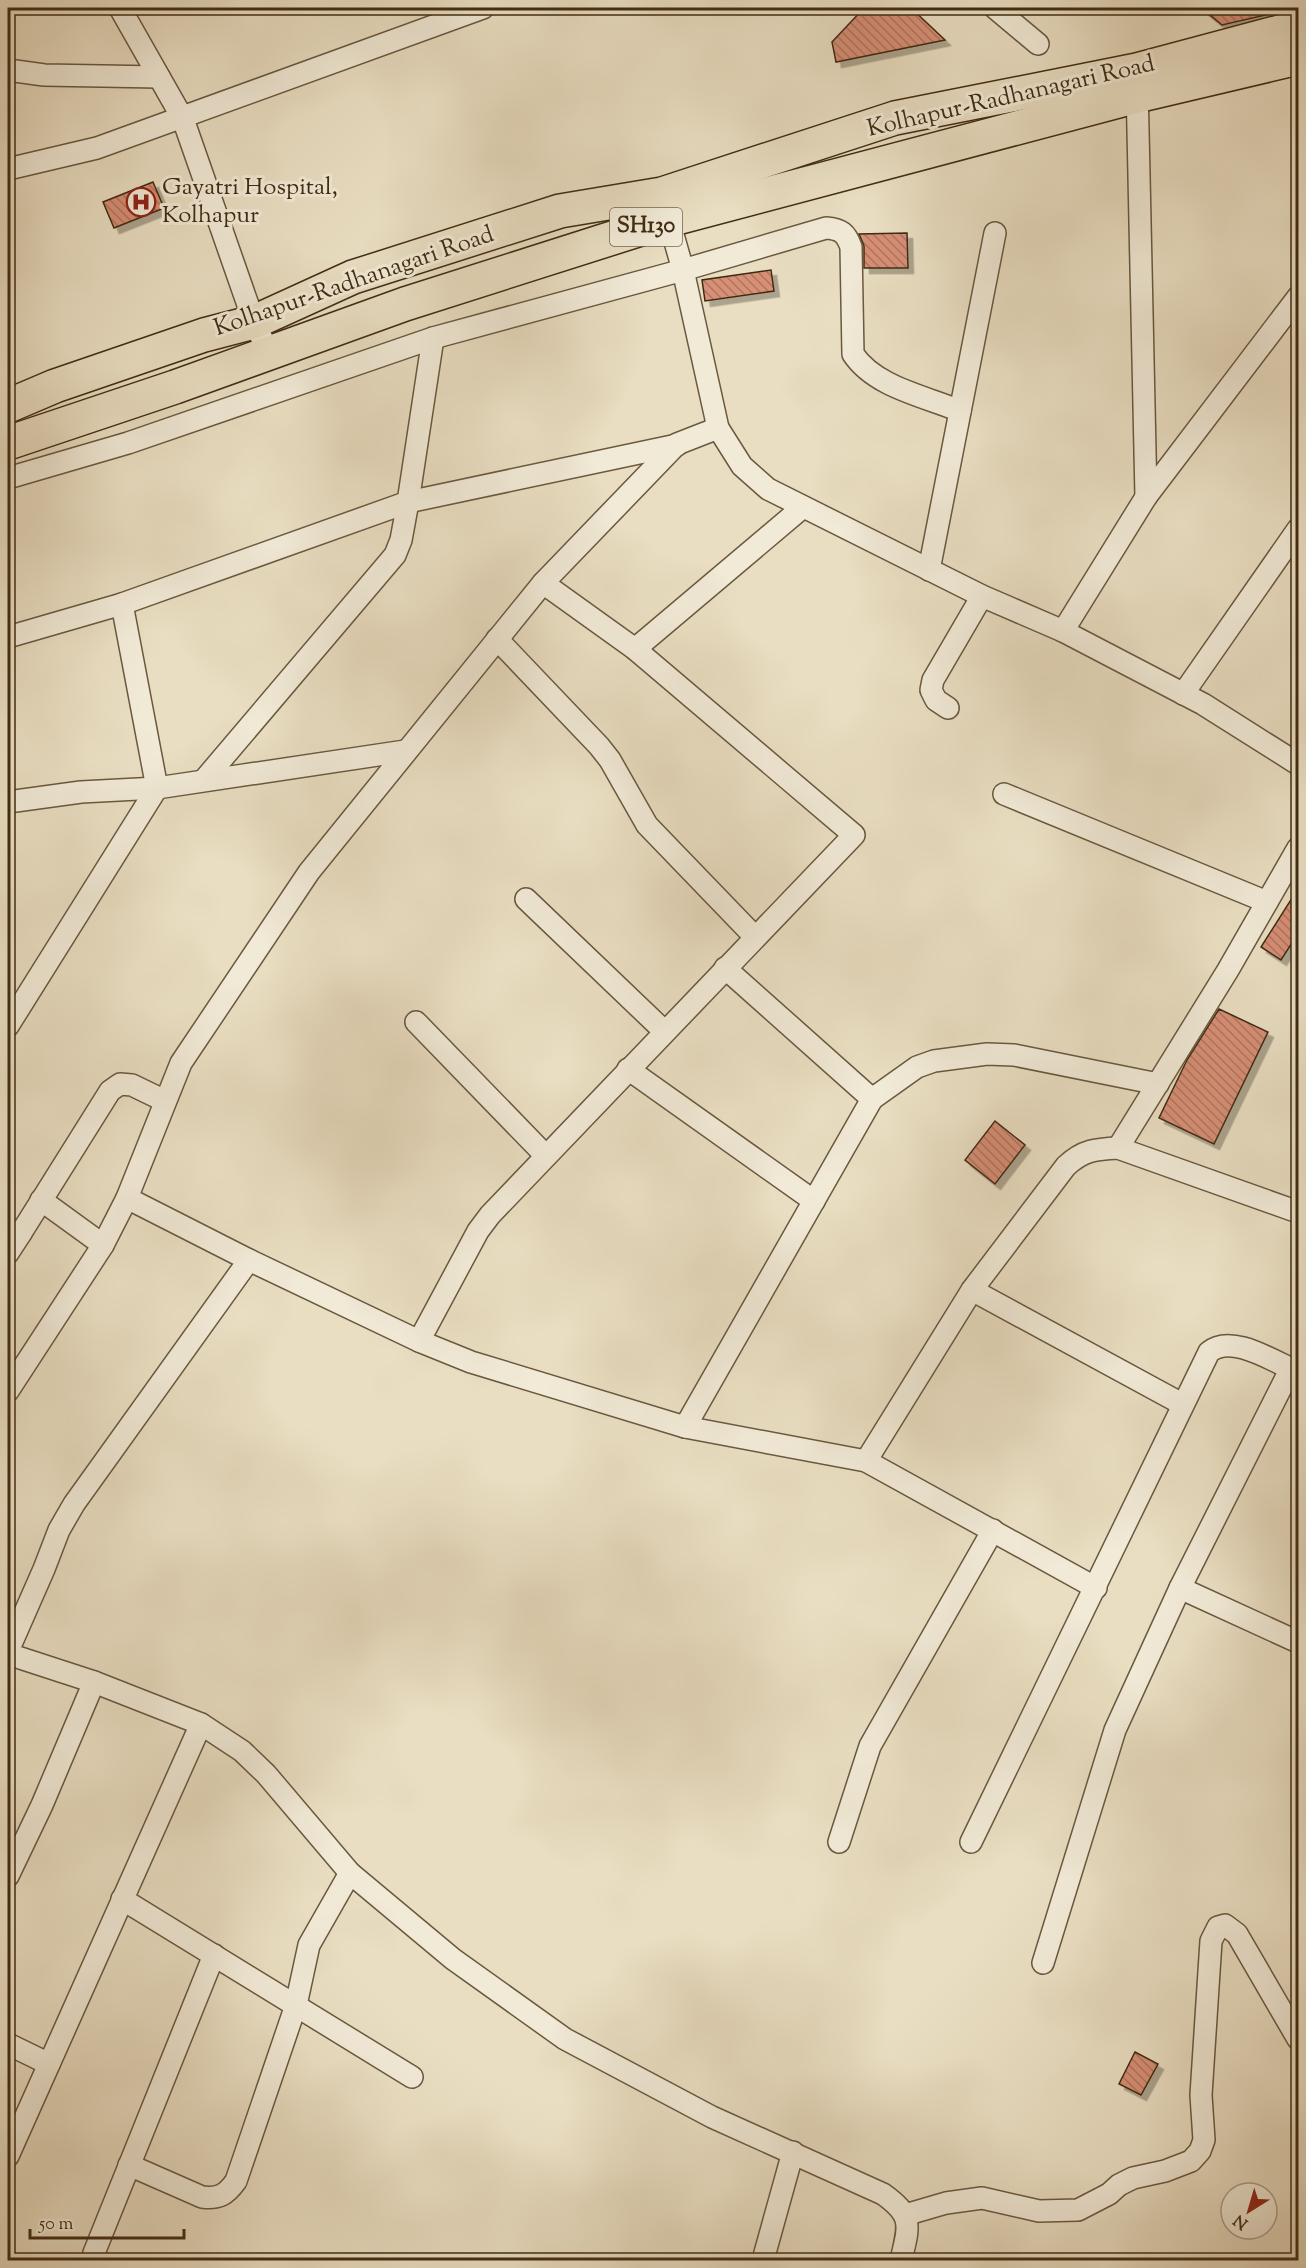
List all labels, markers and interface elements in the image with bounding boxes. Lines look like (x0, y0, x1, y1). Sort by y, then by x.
street label: Kolhapur-Radhanagari Road (864, 47, 1159, 147)
place label: Gayatri Hospital, Kolhapur (162, 171, 338, 233)
hospital icon: Gayatri Hospital, Kolhapur (125, 186, 157, 218)
road number: SH130 (610, 208, 682, 246)
street label: Kolhapur-Radhanagari Road (209, 218, 499, 346)
north arrow (1219, 2181, 1279, 2241)
scale bar (30, 2202, 184, 2240)
text: N (1229, 2208, 1254, 2234)
text: 50 m (38, 2212, 74, 2238)

